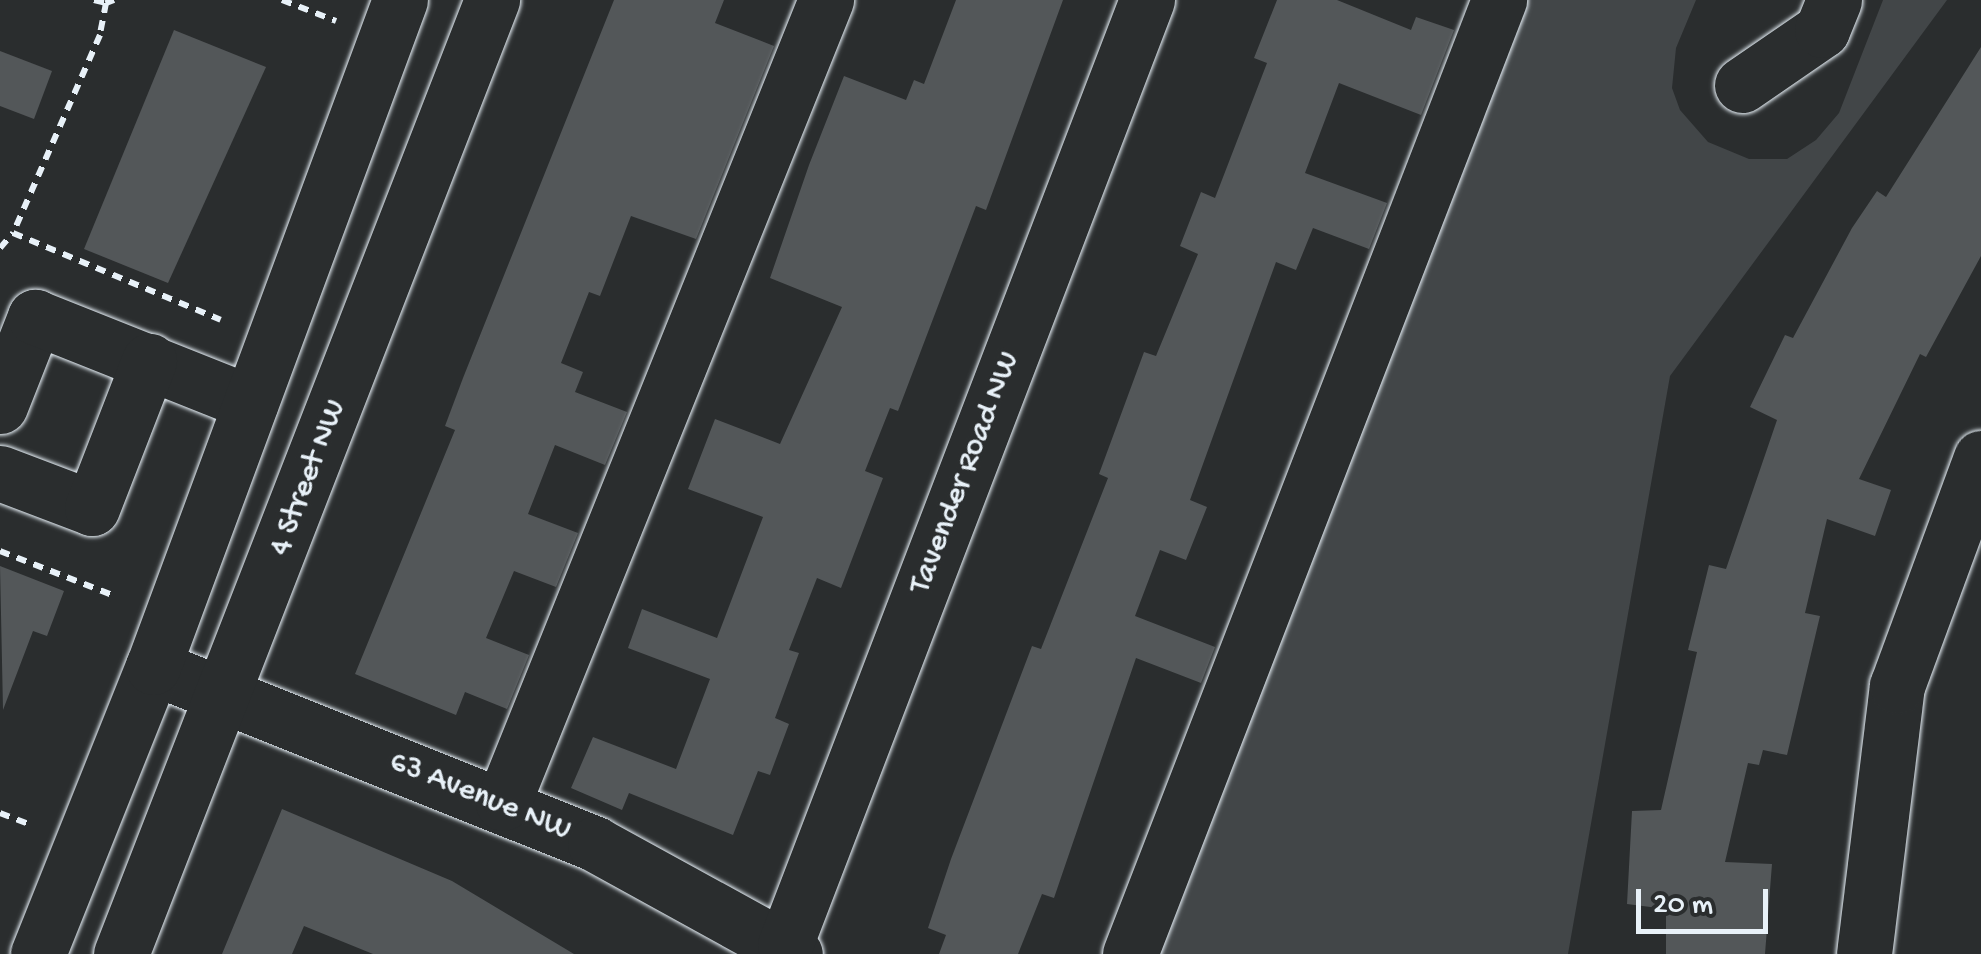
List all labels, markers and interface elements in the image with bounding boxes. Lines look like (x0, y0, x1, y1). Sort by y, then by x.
street label: Tavender Road NW (902, 347, 1030, 599)
street label: 4 Street NW (262, 395, 356, 561)
street label: 63 Avenue NW (384, 743, 576, 851)
scale bar (1641, 869, 1774, 931)
text: 20 m (1653, 889, 1713, 924)

